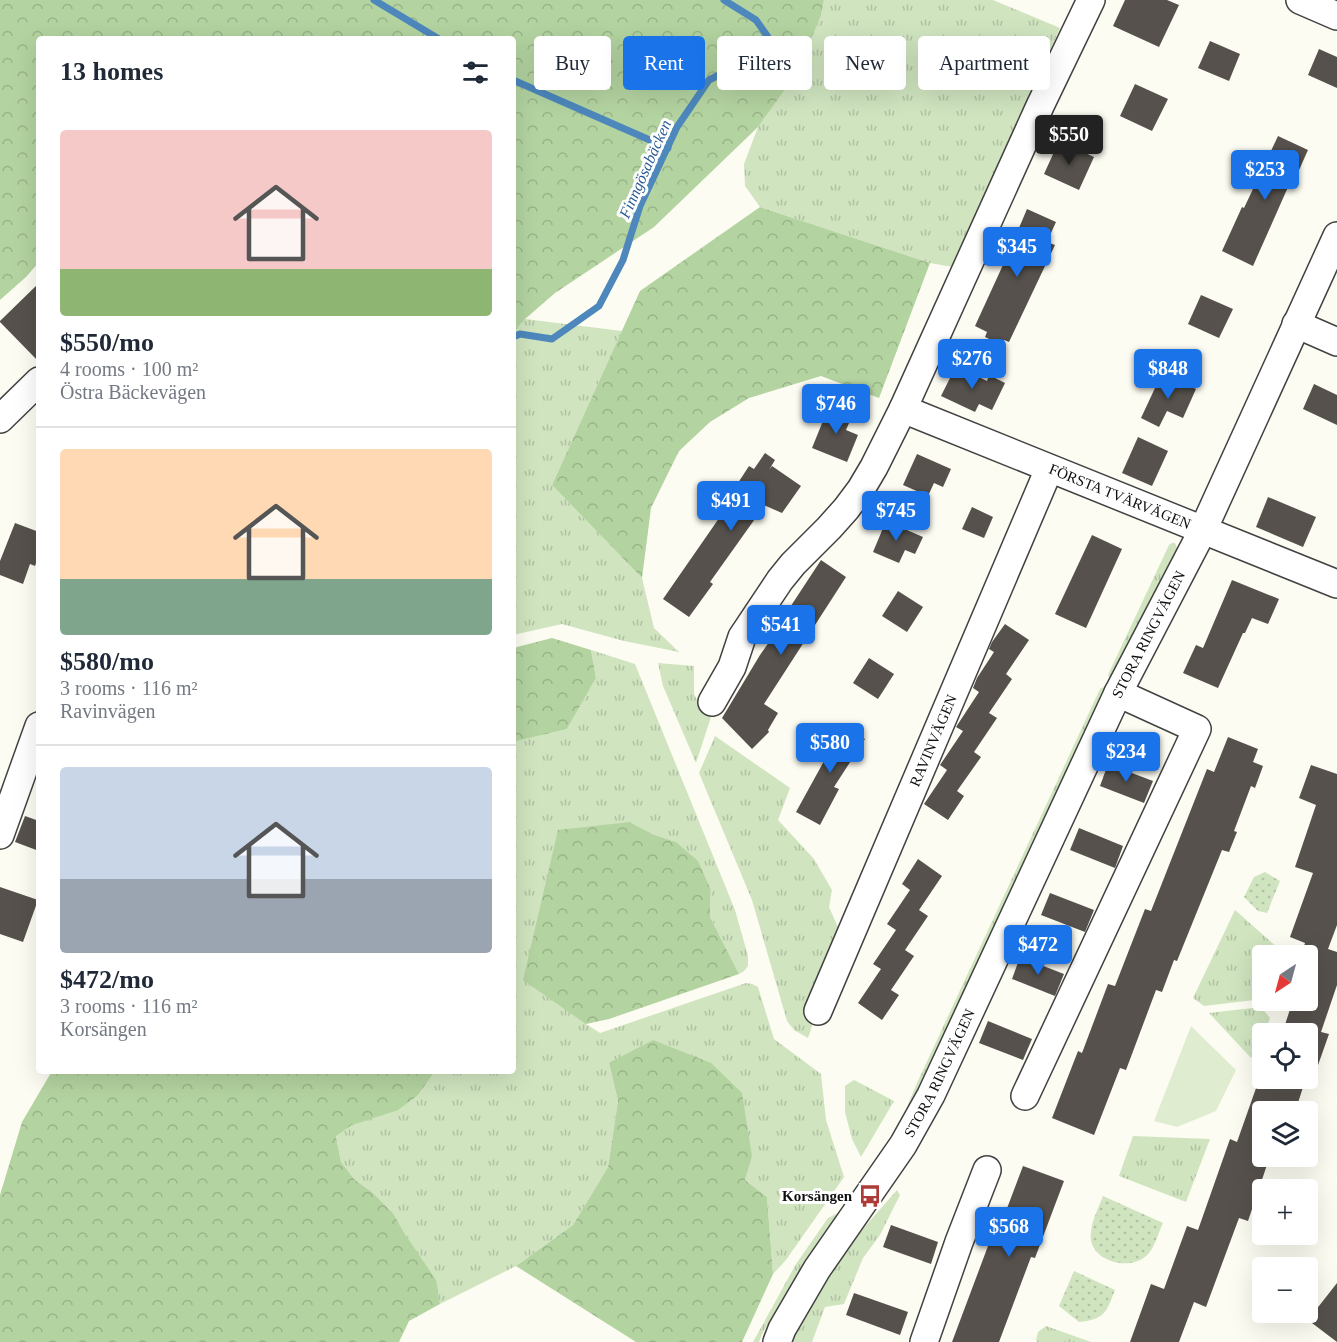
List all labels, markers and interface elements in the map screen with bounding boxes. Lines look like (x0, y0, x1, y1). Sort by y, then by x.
chip: Buy (534, 36, 611, 90)
chip: Rent (623, 36, 705, 90)
chip: Filters (717, 36, 812, 90)
chip: New (824, 36, 906, 90)
chip: Apartment (918, 36, 1050, 90)
icon: filters (459, 56, 492, 89)
text: 13 homes (60, 57, 163, 86)
pin: $550 (1033, 115, 1105, 166)
water label: Finngösabäcken (615, 117, 675, 222)
text: $550 (1049, 123, 1089, 145)
pin: $253 (1229, 150, 1301, 201)
text: $253 (1245, 158, 1285, 180)
icon: home (222, 169, 330, 277)
pin: $345 (981, 227, 1053, 278)
text: $345 (997, 235, 1037, 257)
text: $550/mo (60, 328, 154, 357)
pin: $276 (936, 339, 1008, 390)
text: $276 (952, 347, 992, 369)
pin: $848 (1132, 349, 1204, 400)
text: $848 (1148, 357, 1188, 379)
text: 4 rooms · 100 m² (60, 358, 198, 380)
text: Östra Bäckevägen (60, 381, 206, 403)
pin: $746 (800, 384, 872, 435)
text: $746 (816, 392, 856, 414)
street label: FÖRSTA TVÄRVÄGEN (1047, 461, 1193, 532)
pin: $491 (695, 481, 767, 532)
icon: home (222, 488, 330, 596)
text: $491 (711, 489, 751, 511)
pin: $745 (860, 491, 932, 542)
text: $745 (876, 499, 916, 521)
street label: STORA RINGVÄGEN (1109, 568, 1188, 700)
pin: $541 (745, 605, 817, 656)
text: $541 (761, 613, 801, 635)
text: $580/mo (60, 647, 154, 676)
text: 3 rooms · 116 m² (60, 677, 197, 699)
street label: RAVINVÄGEN (907, 692, 960, 789)
text: Ravinvägen (60, 700, 156, 722)
pin: $580 (794, 723, 866, 774)
text: $580 (810, 731, 850, 753)
pin: $234 (1090, 732, 1162, 783)
text: $234 (1106, 740, 1146, 762)
icon: home (222, 806, 330, 914)
pin: $472 (1002, 925, 1074, 976)
text: $472 (1018, 933, 1058, 955)
north arrow (1252, 945, 1318, 1011)
map controls (1252, 945, 1318, 1323)
text: $472/mo (60, 965, 154, 994)
text: 3 rooms · 116 m² (60, 995, 197, 1017)
street label: STORA RINGVÄGEN (901, 1006, 978, 1140)
text: Korsängen (60, 1018, 147, 1040)
button: locate (1252, 1023, 1318, 1089)
button: layers (1252, 1101, 1318, 1167)
button: + (1252, 1179, 1318, 1245)
bus stop icon: Korsängen (857, 1183, 883, 1209)
place label: Korsängen (782, 1188, 853, 1204)
pin: $568 (973, 1207, 1045, 1258)
text: $568 (989, 1215, 1029, 1237)
button: − (1252, 1257, 1318, 1323)

